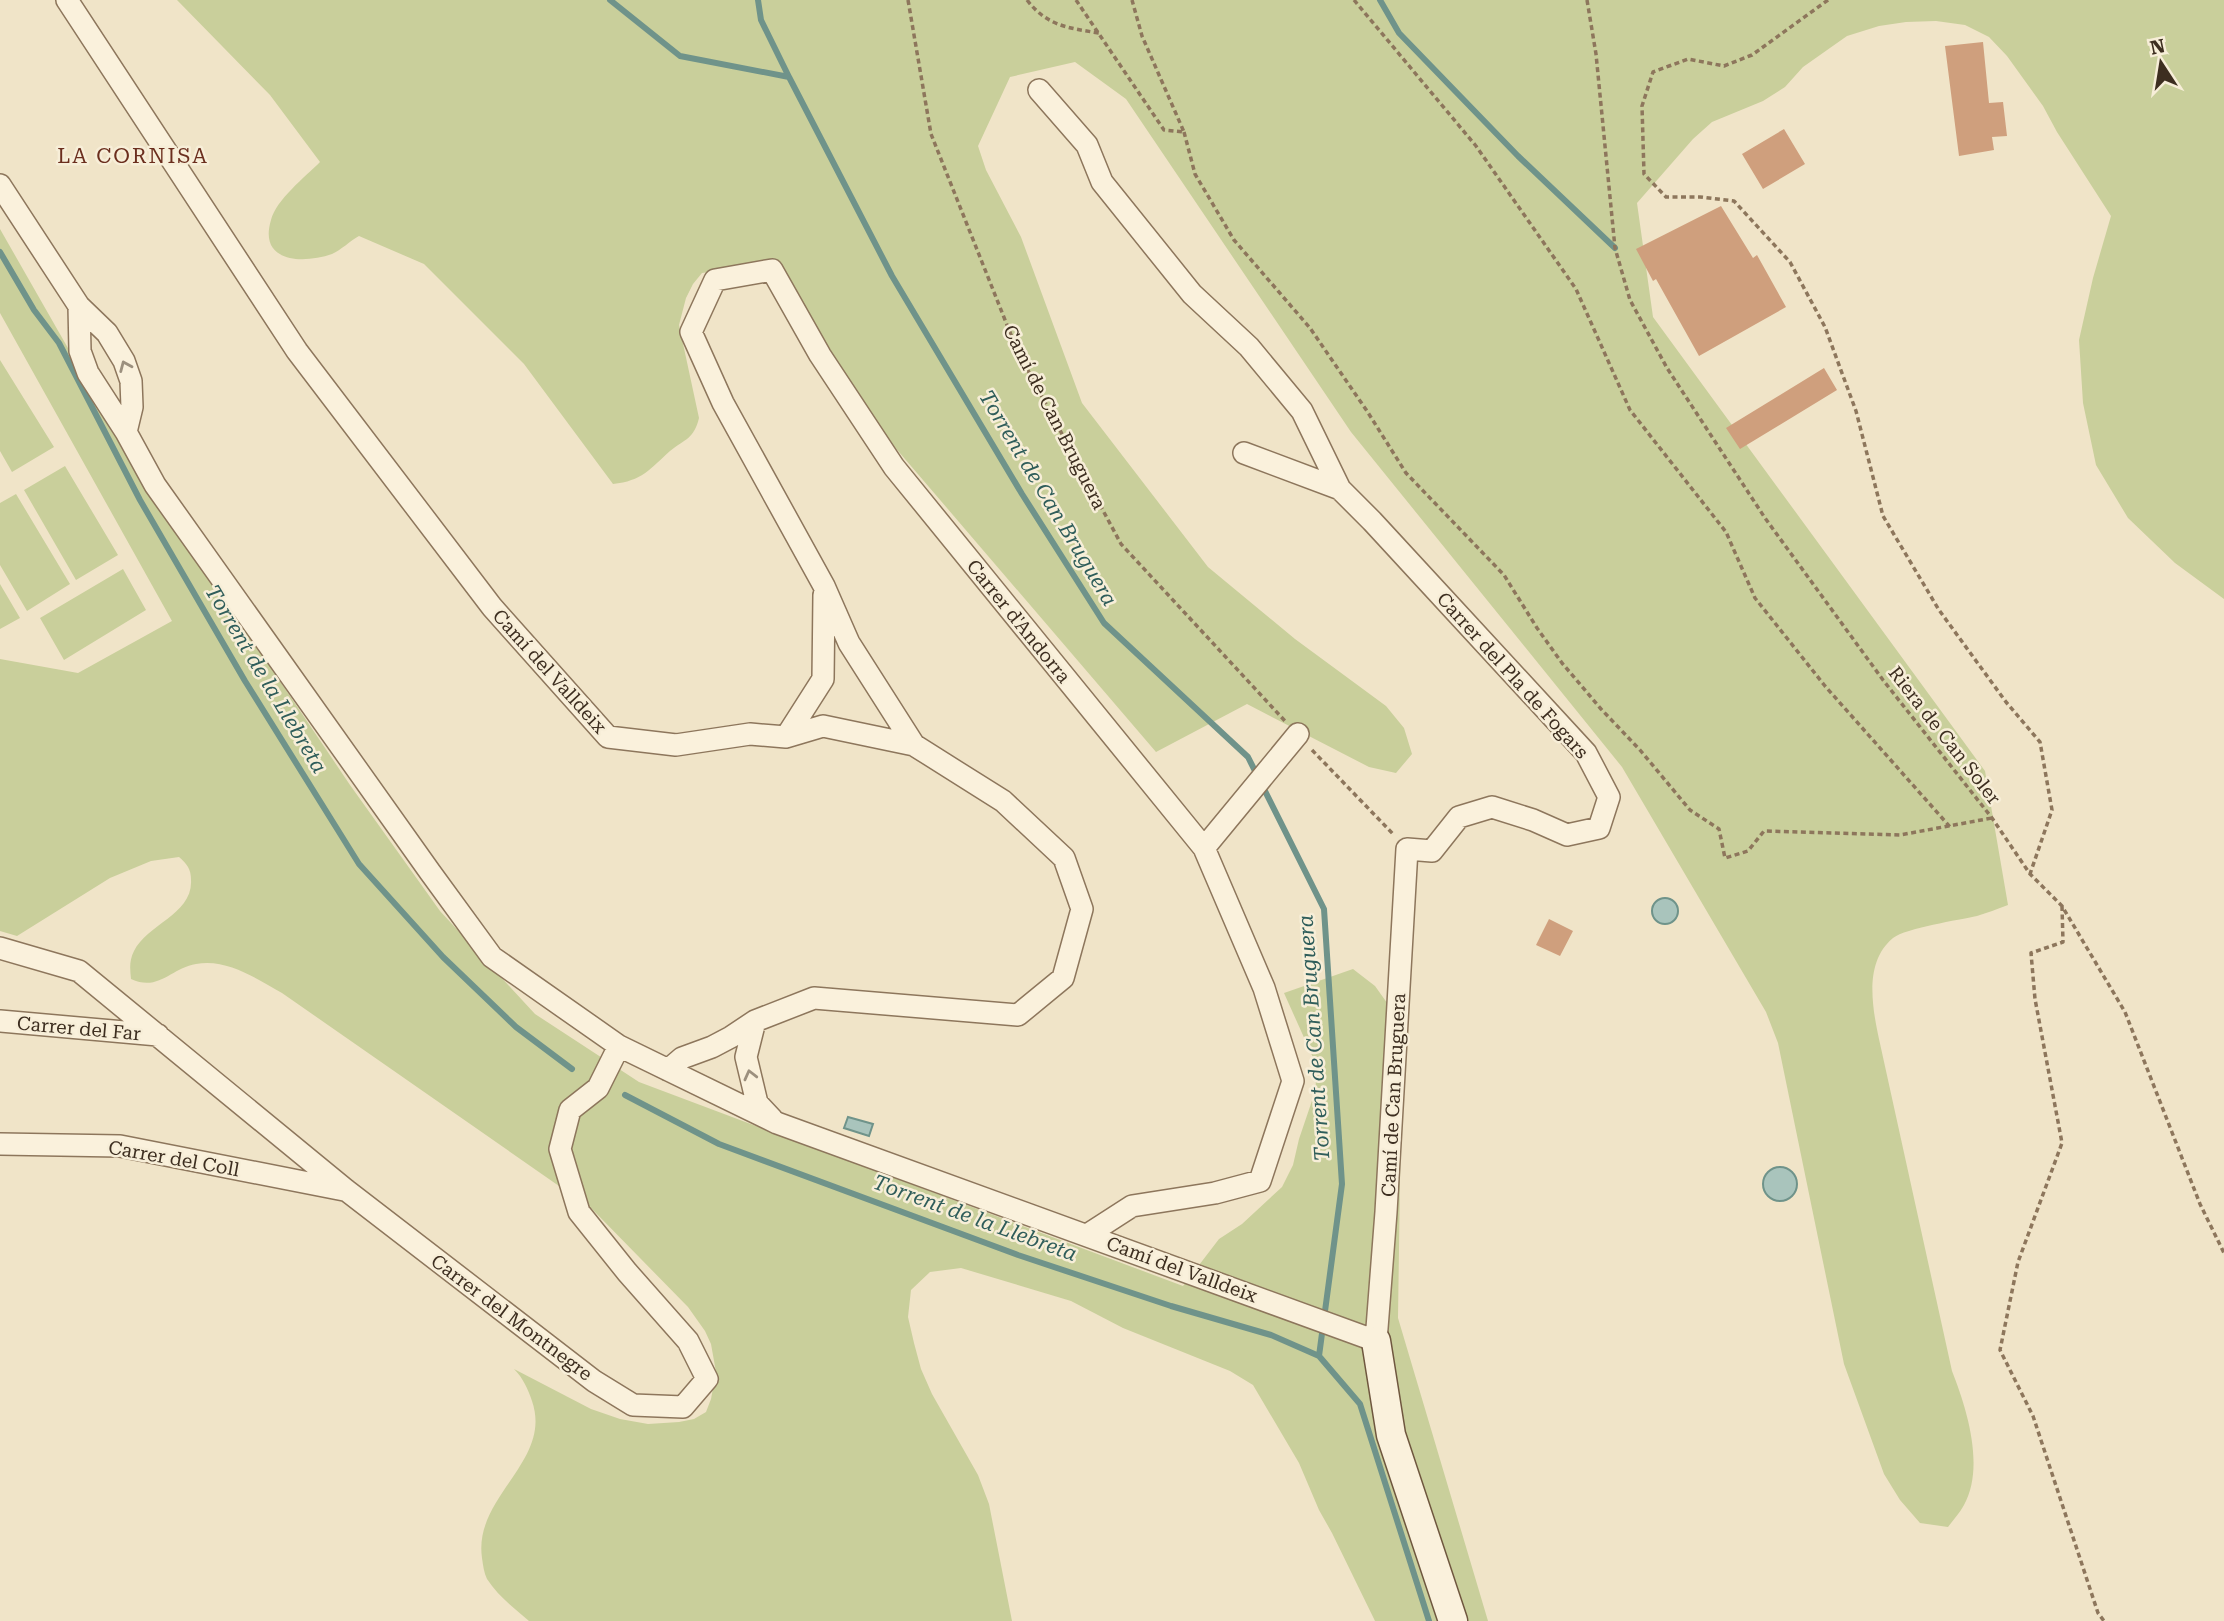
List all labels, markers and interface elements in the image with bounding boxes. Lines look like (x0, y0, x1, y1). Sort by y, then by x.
north arrow (2126, 28, 2196, 98)
text: N (2148, 34, 2167, 60)
district label: LA CORNISA (57, 144, 209, 168)
street label: Camí de Can Bruguera (998, 321, 1111, 514)
one-way arrow (119, 361, 133, 373)
water label: Torrent de Can Bruguera (974, 386, 1122, 610)
street label: Carrer d'Andorra (962, 555, 1076, 688)
water label: Torrent de la Llebreta (200, 581, 332, 777)
street label: Carrer del Pla de Fogars (1432, 587, 1593, 763)
street label: Camí del Valldeix (488, 605, 611, 738)
street label: Riera de Can Soler (1884, 662, 2006, 809)
water label: Torrent de Can Bruguera (1293, 914, 1335, 1162)
street label: Camí de Can Bruguera (1377, 992, 1410, 1197)
street label: Carrer del Far (16, 1012, 142, 1045)
one-way arrow (744, 1070, 758, 1082)
street label: Carrer del Coll (107, 1136, 241, 1181)
water label: Torrent de la Llebreta (870, 1170, 1080, 1266)
street label: Camí del Valldeix (1103, 1231, 1261, 1307)
street label: Carrer del Montnegre (427, 1249, 597, 1386)

